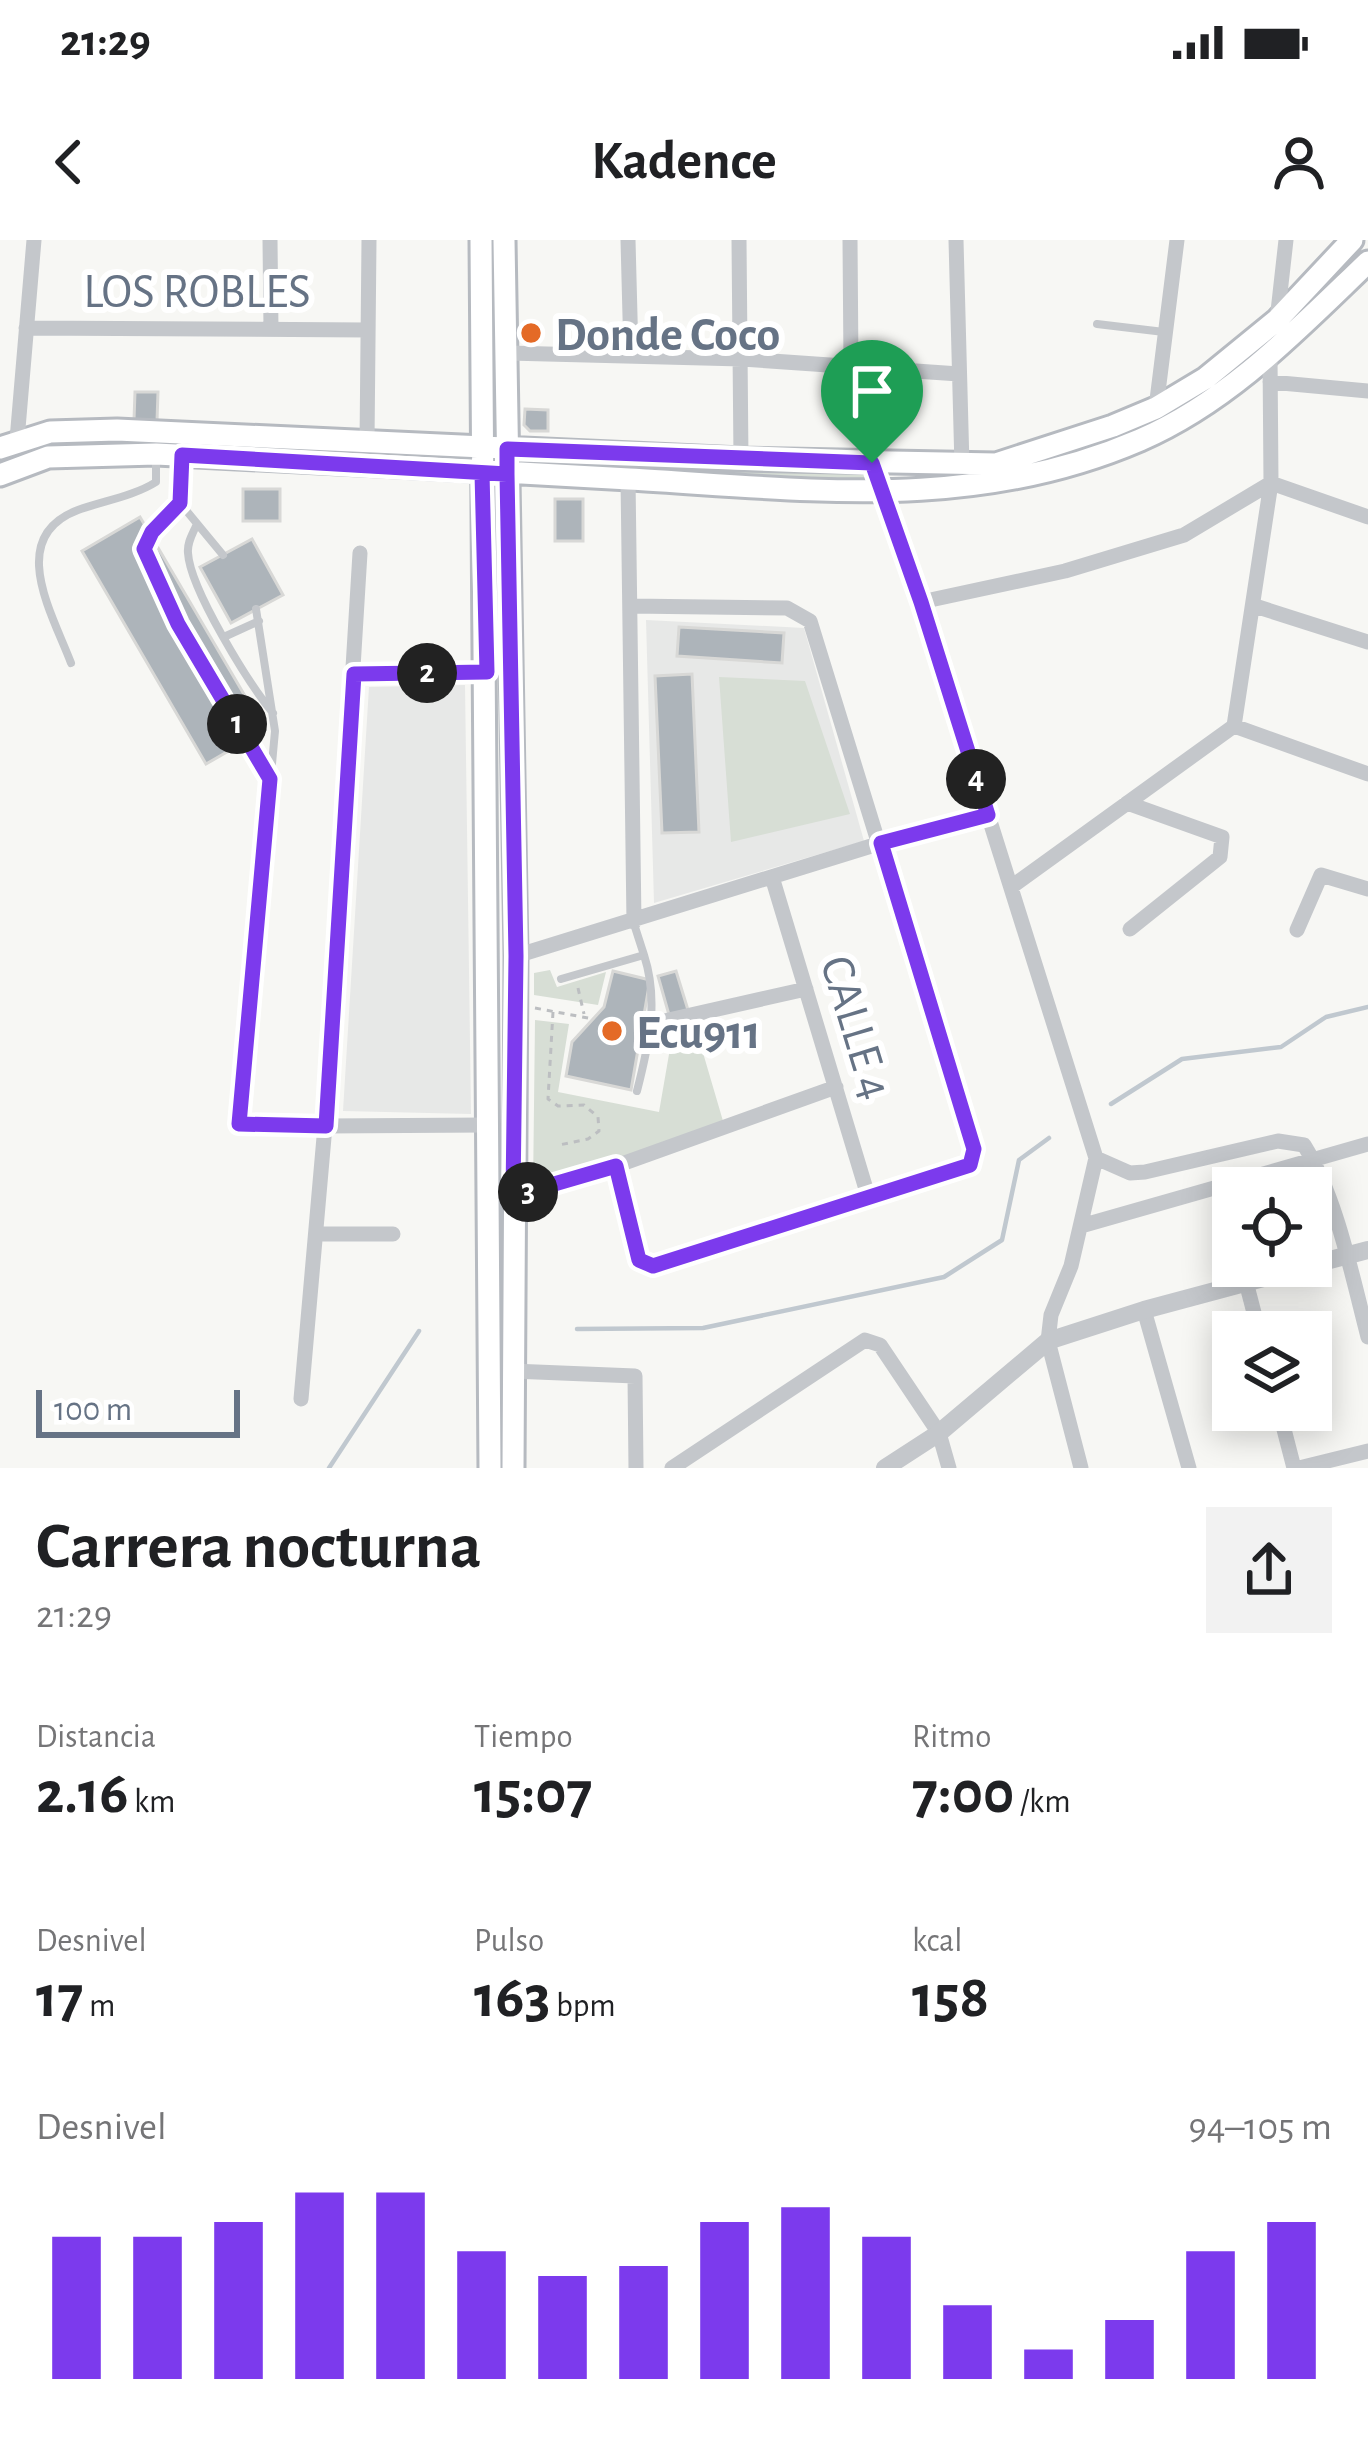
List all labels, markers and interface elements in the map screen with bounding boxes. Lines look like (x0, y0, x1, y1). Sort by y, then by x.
text: 21:29 (60, 19, 151, 64)
icon: back (36, 129, 102, 195)
icon: person (1266, 129, 1332, 195)
text: Kadence (591, 135, 777, 189)
street label: LOS ROBLES (83, 269, 311, 317)
place label: Donde Coco (555, 312, 780, 360)
marker: Donde Coco (518, 320, 544, 346)
pin (821, 340, 923, 463)
icon: arrive (839, 358, 905, 424)
pin: 2 (397, 643, 457, 703)
text: 2 (419, 656, 435, 689)
pin: 1 (207, 694, 267, 754)
text: 1 (231, 707, 243, 740)
pin: 4 (946, 749, 1006, 809)
text: 4 (968, 762, 984, 795)
street label: CALLE 4 (811, 951, 900, 1105)
place label: Ecu911 (636, 1010, 761, 1058)
marker: Ecu911 (599, 1018, 625, 1044)
pin: 3 (498, 1162, 558, 1222)
map controls (1212, 1167, 1332, 1431)
button: locate (1212, 1167, 1332, 1287)
text: 3 (521, 1175, 535, 1208)
button: layers (1212, 1311, 1332, 1431)
scale bar (36, 1384, 240, 1437)
text: 100 m (54, 1394, 132, 1427)
button: share (1206, 1507, 1332, 1633)
text: Carrera nocturna (36, 1514, 482, 1580)
text: 21:29 (36, 1596, 112, 1635)
text: Distancia (36, 1721, 156, 1754)
text: Tiempo (474, 1721, 573, 1754)
text: Ritmo (912, 1721, 991, 1754)
text: 2.16 (36, 1764, 129, 1824)
text: 15:07 (474, 1764, 592, 1824)
text: 7:00 (912, 1764, 1014, 1824)
text: km (129, 1786, 176, 1819)
text: /km (1014, 1786, 1071, 1819)
text: Desnivel (36, 1925, 147, 1958)
text: Pulso (474, 1925, 544, 1958)
text: kcal (912, 1925, 962, 1958)
text: 17 (36, 1968, 84, 2028)
text: 163 (474, 1968, 550, 2028)
text: 158 (912, 1968, 989, 2028)
text: m (84, 1990, 115, 2023)
text: bpm (550, 1990, 616, 2023)
text: Desnivel (36, 2108, 167, 2147)
text: 94–105 m (1188, 2108, 1332, 2147)

